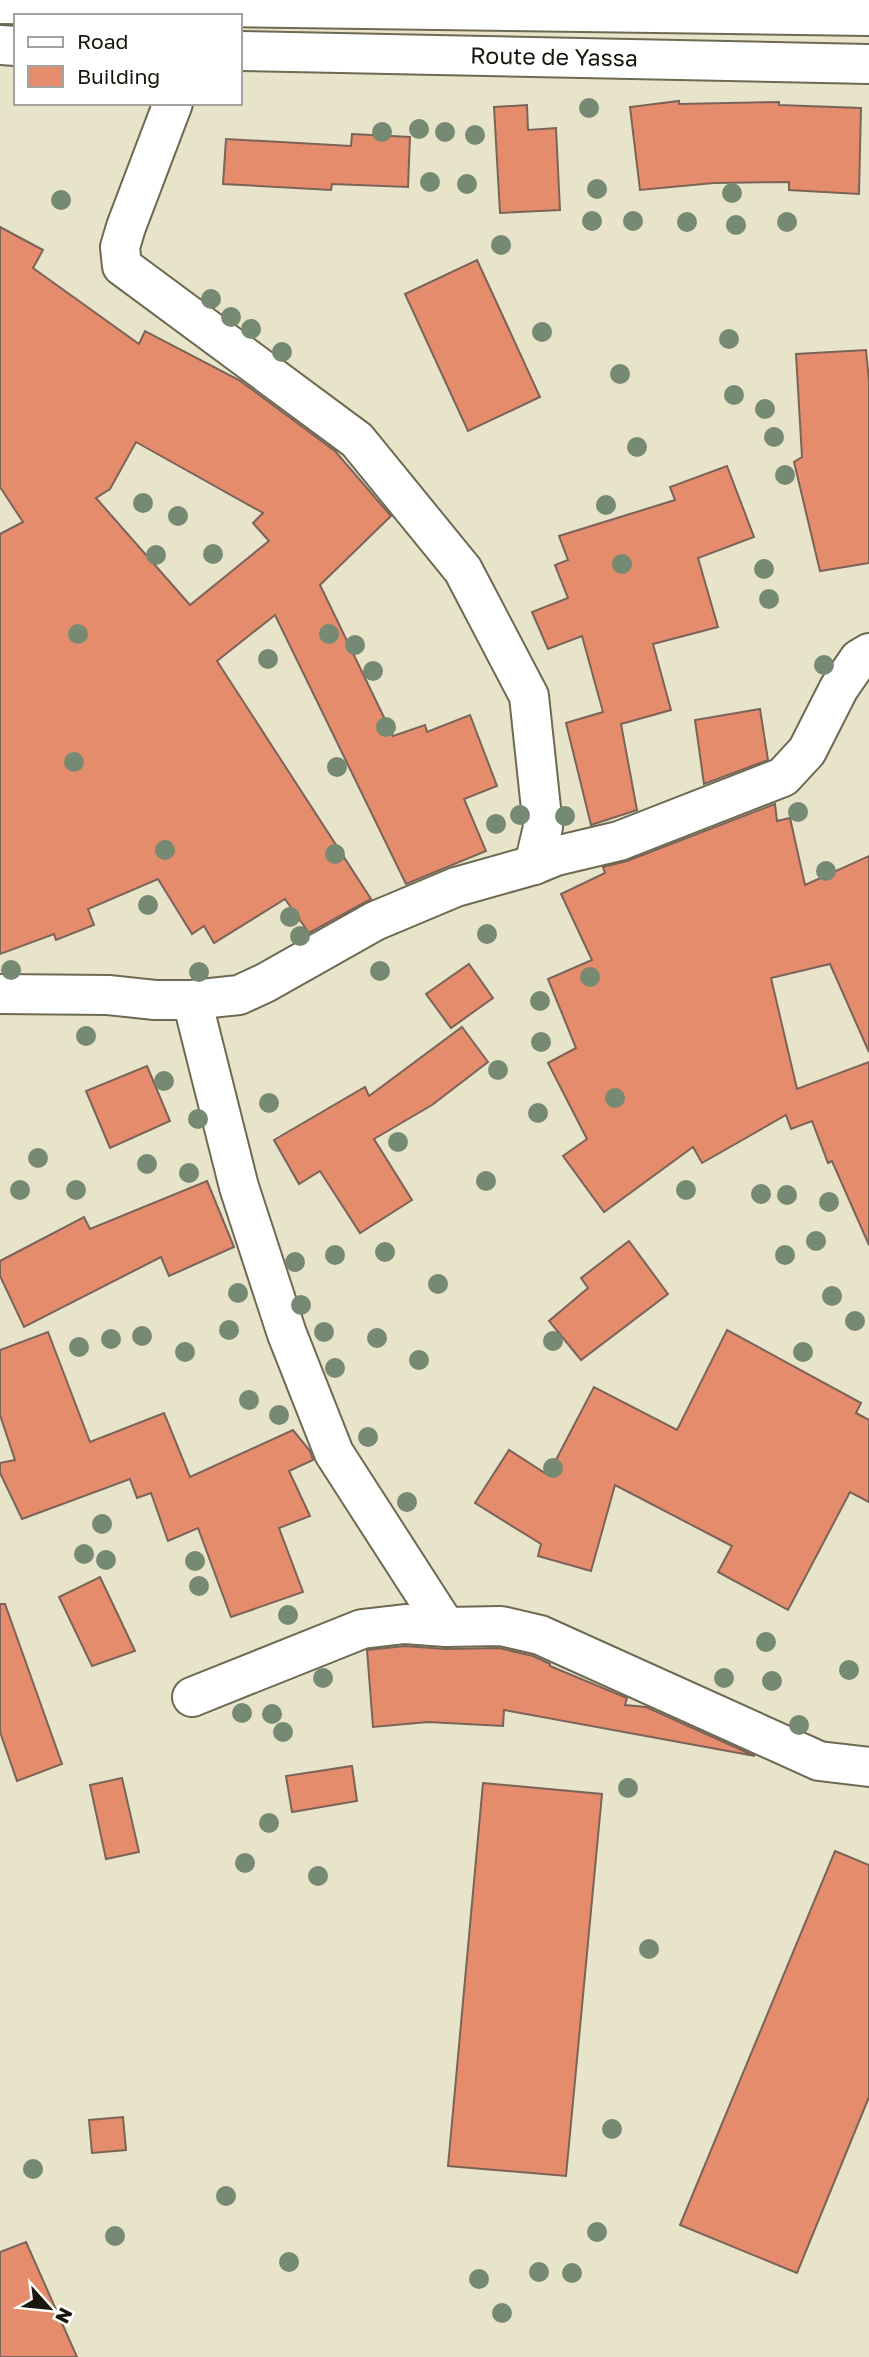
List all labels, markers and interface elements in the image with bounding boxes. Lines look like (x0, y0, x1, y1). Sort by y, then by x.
legend (14, 14, 242, 105)
text: Road (77, 28, 128, 54)
street label: Route de Yassa (470, 41, 638, 71)
text: Building (77, 63, 160, 89)
north arrow (14, 2273, 84, 2343)
text: N (51, 2304, 78, 2328)

